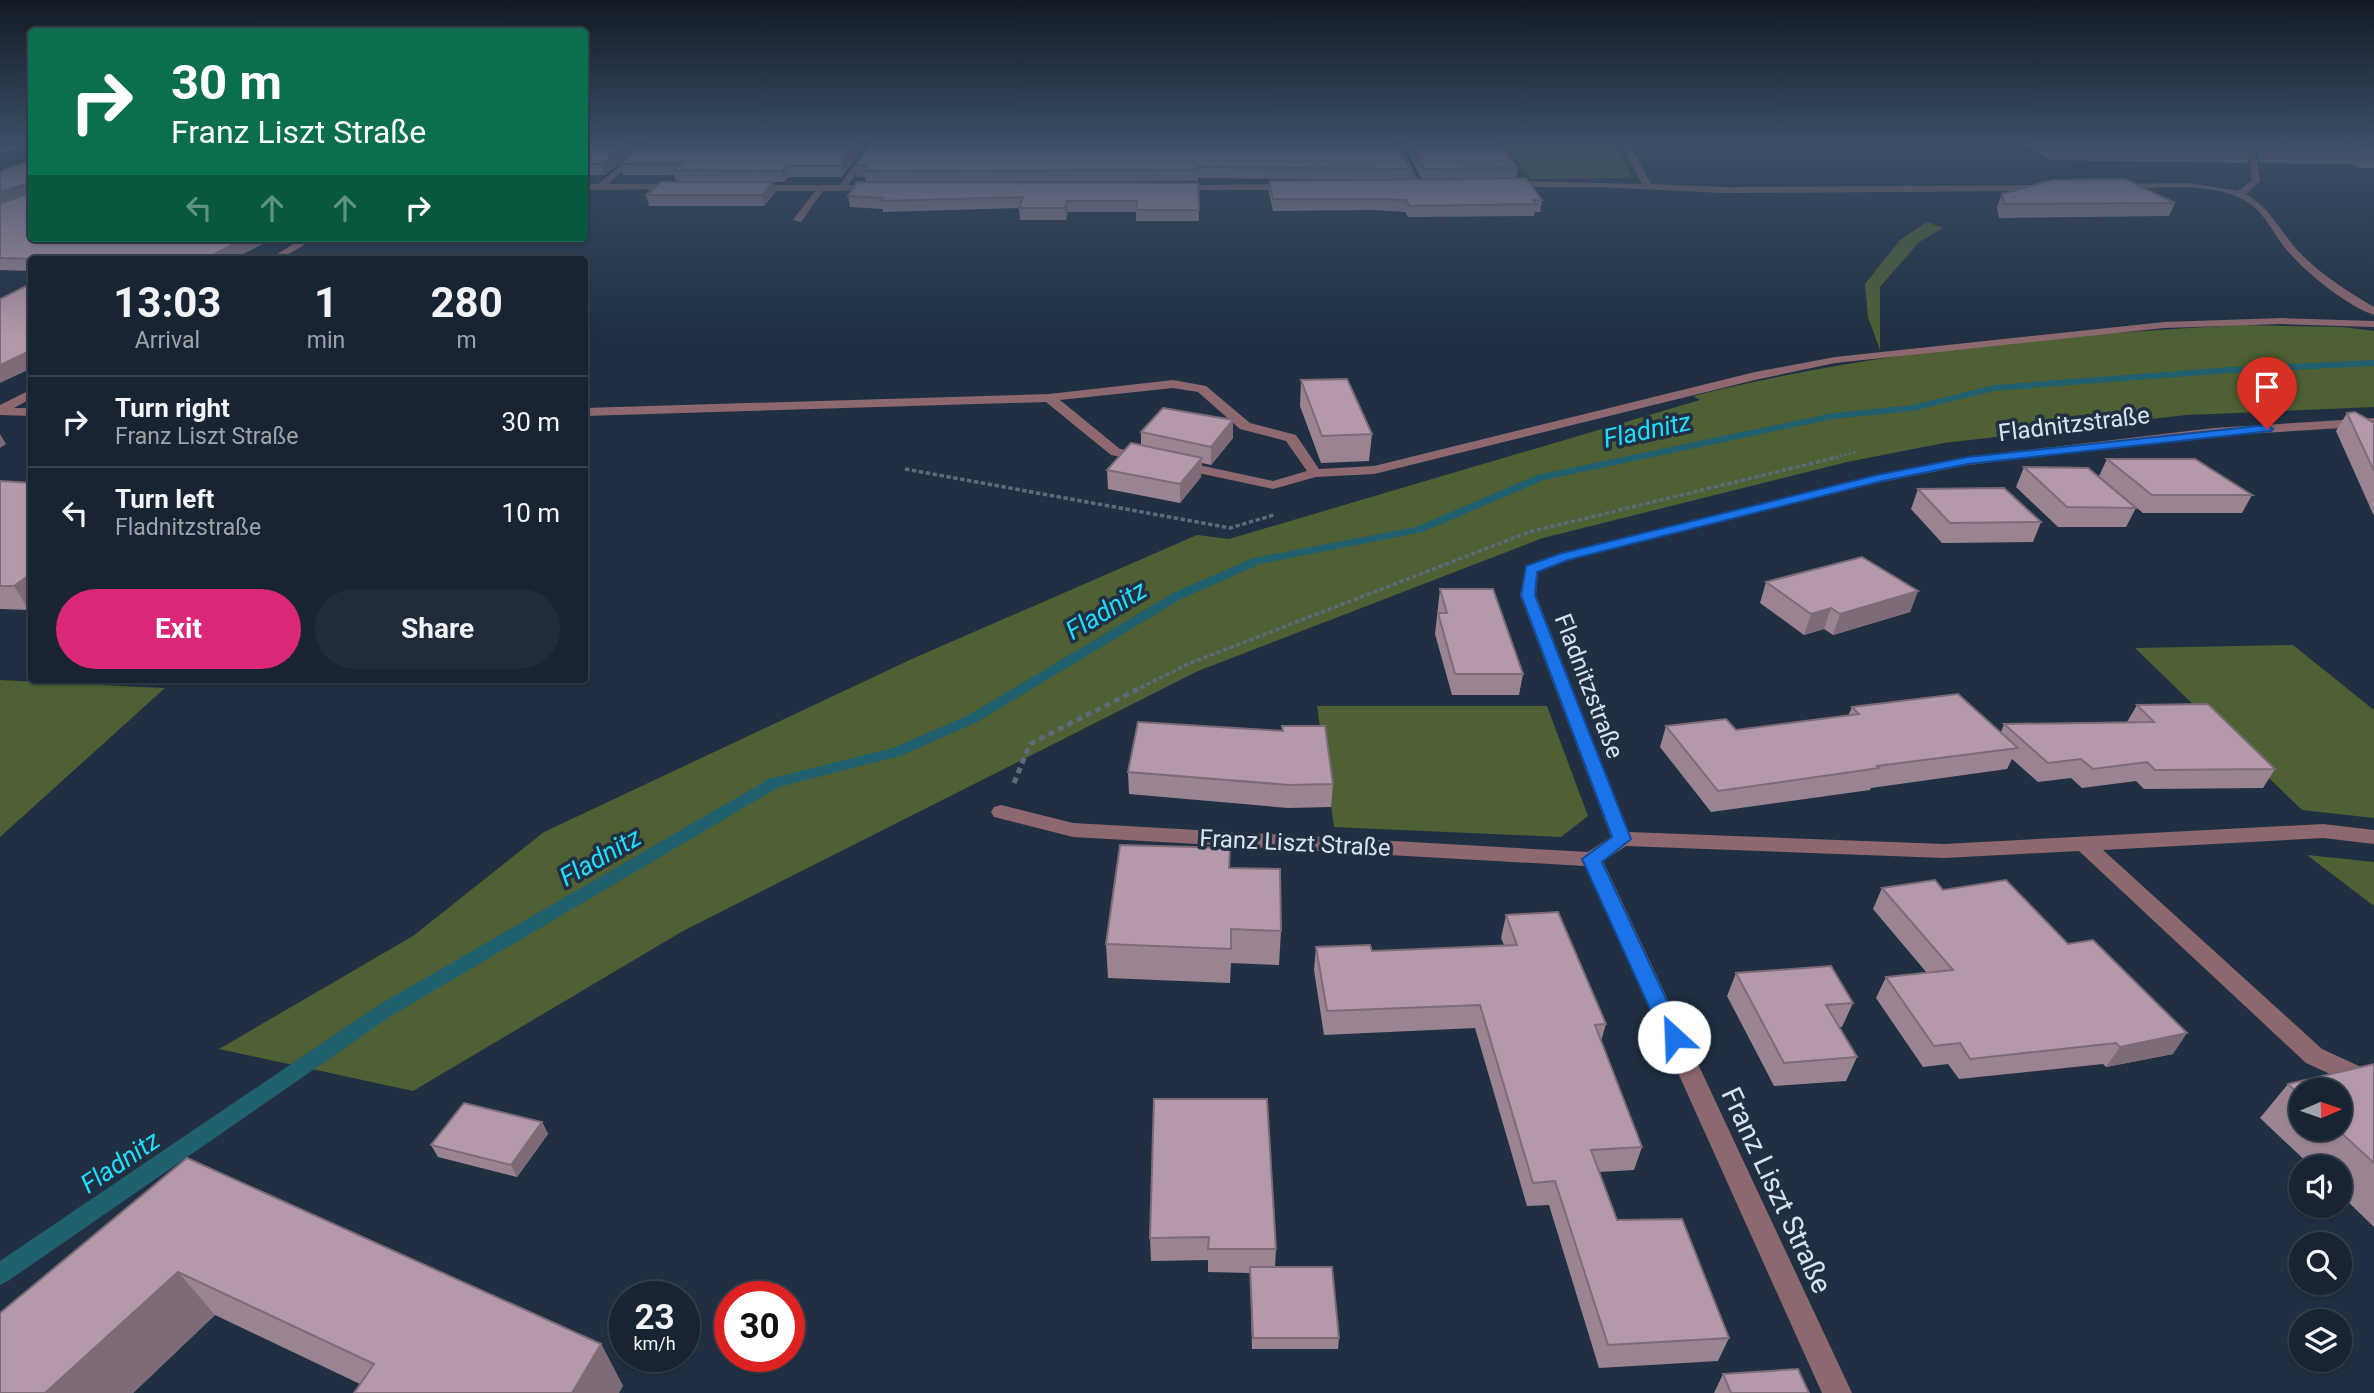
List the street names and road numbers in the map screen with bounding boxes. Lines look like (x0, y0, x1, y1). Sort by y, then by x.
street label: Fladnitzstraße (1997, 401, 2151, 447)
street label: Fladnitzstraße (1549, 610, 1629, 762)
street label: Franz Liszt Straße (1199, 824, 1391, 862)
street label: Franz Liszt Straße (1714, 1082, 1839, 1298)

